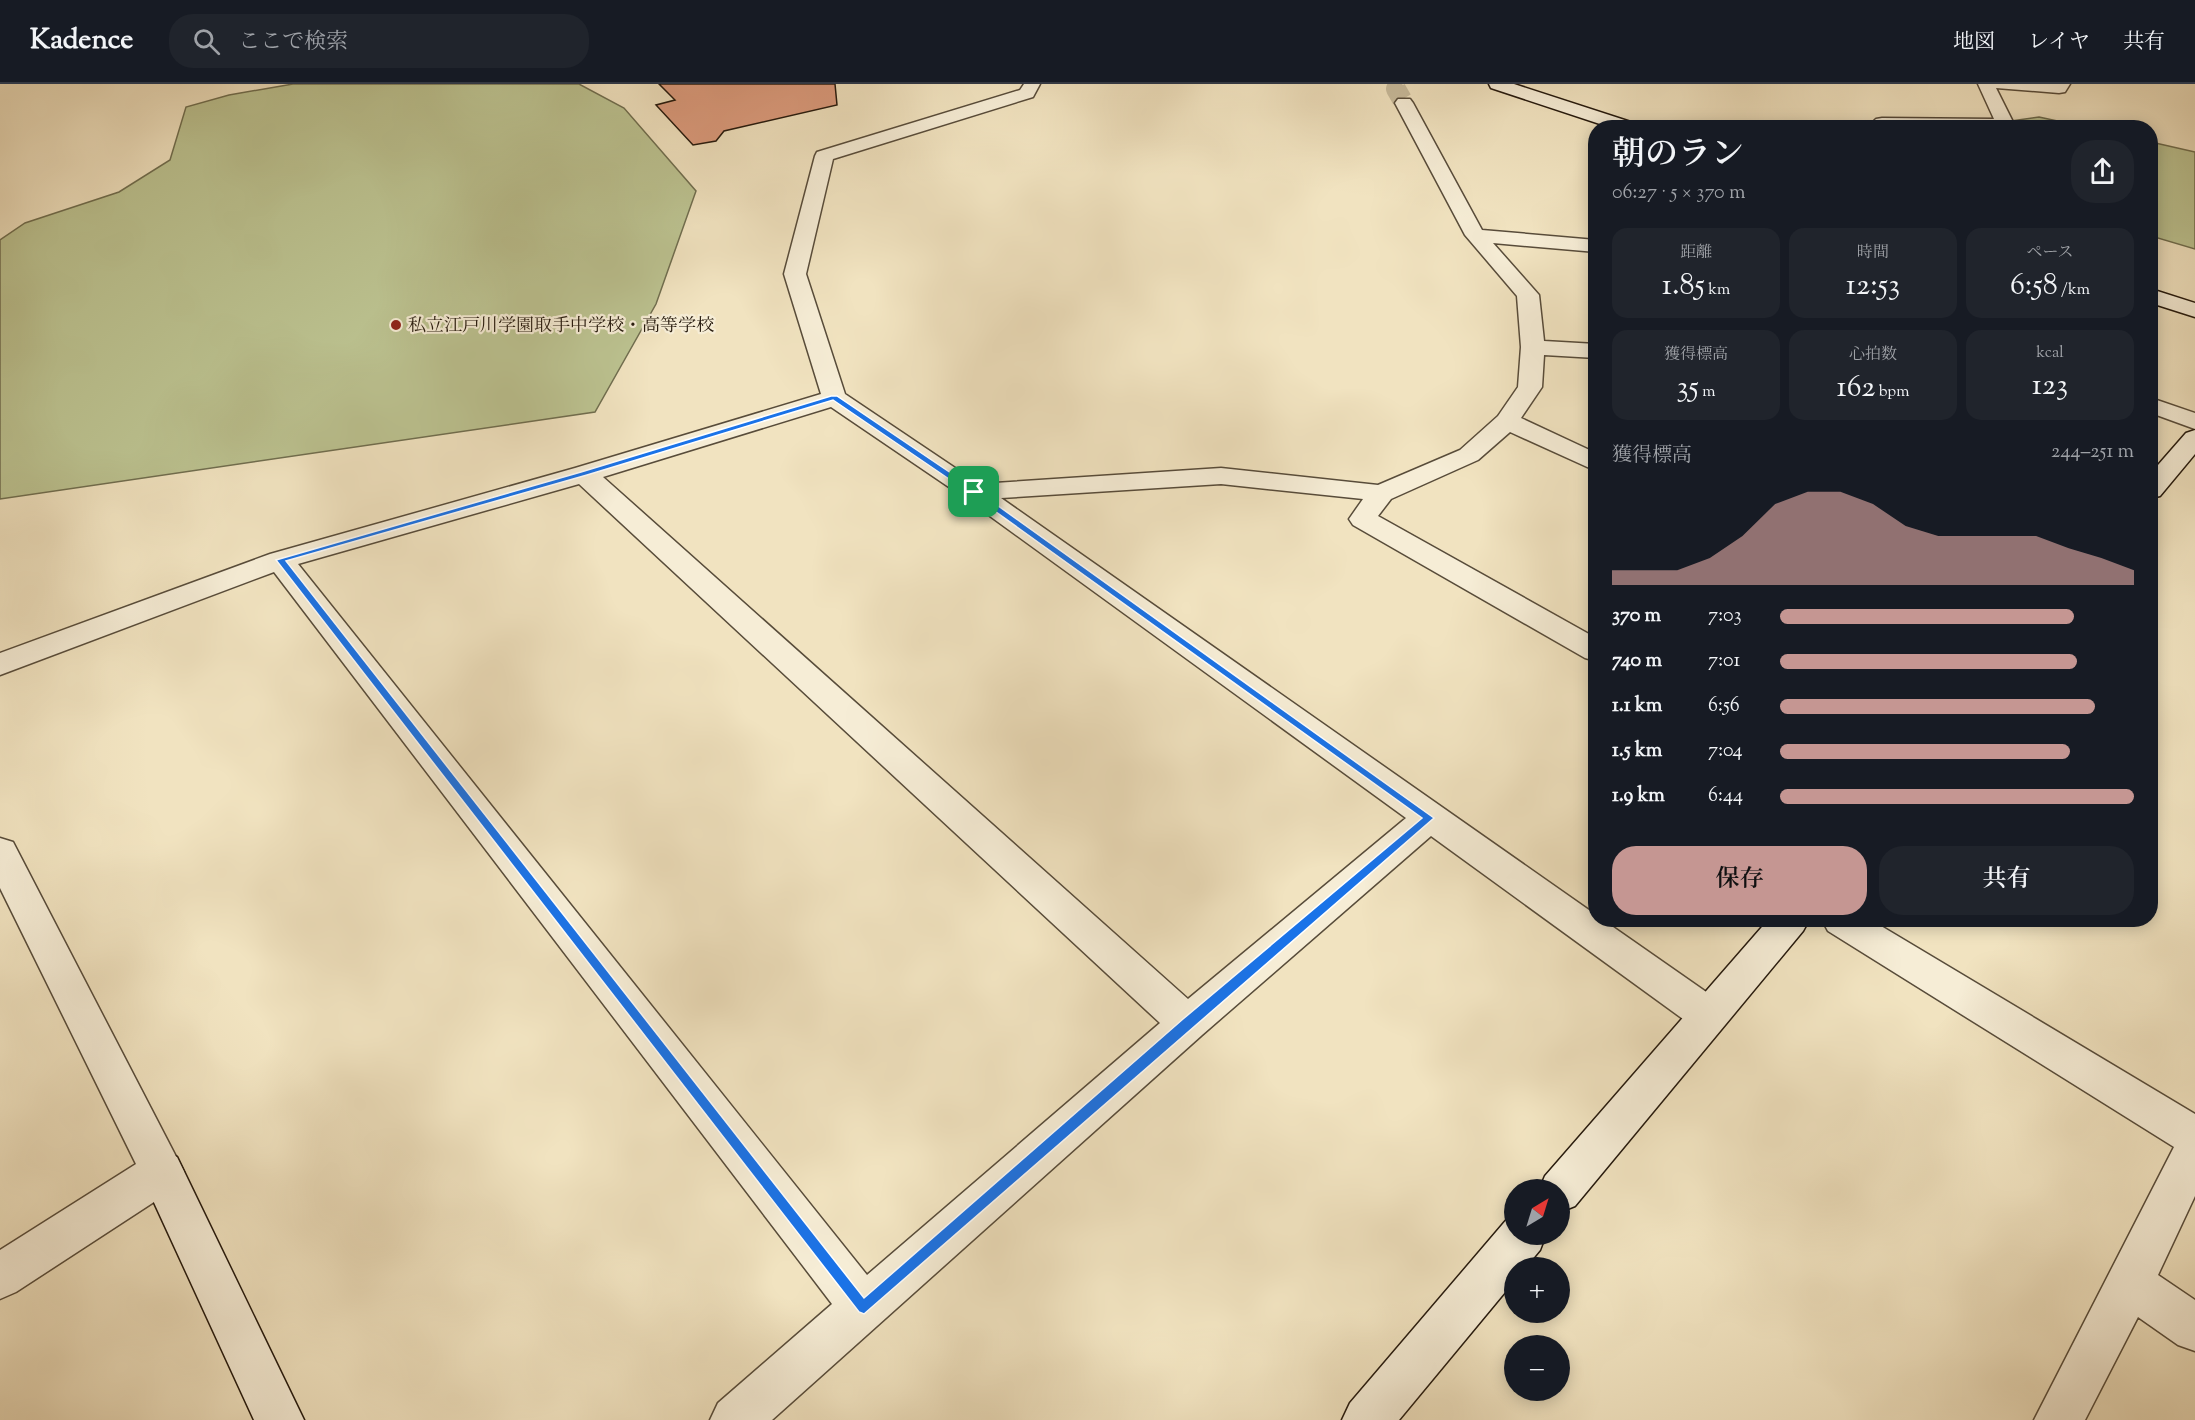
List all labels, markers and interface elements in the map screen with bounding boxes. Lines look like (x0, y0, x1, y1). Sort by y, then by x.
search box (169, 14, 589, 68)
text: Kadence (30, 21, 133, 61)
icon: search (190, 25, 223, 58)
text: ここで検索 (238, 27, 348, 59)
text: 地図 (1953, 28, 1995, 58)
text: レイヤ (2028, 28, 2090, 58)
text: 共有 (2123, 28, 2165, 58)
text: 朝のラン (1612, 132, 1744, 180)
button: share (2071, 140, 2134, 203)
text: 06:27 · 5 × 370 m (1612, 179, 1745, 208)
text: 距離 (1680, 242, 1712, 265)
text: 時間 (1857, 242, 1889, 265)
text: ペース (2026, 242, 2074, 265)
text: 1.85 (1662, 265, 1705, 308)
text: 12:53 (1846, 265, 1900, 308)
text: 6:58 (2010, 265, 2058, 308)
text: km (1705, 279, 1730, 302)
text: /km (2058, 279, 2090, 302)
place label: 私立江戸川学園取手中学校・高等学校 (408, 314, 714, 340)
marker: 私立江戸川学園取手中学校・高等学校 (389, 318, 403, 332)
text: kcal (2036, 342, 2064, 365)
text: 獲得標高 (1664, 344, 1728, 367)
text: 心拍数 (1849, 344, 1897, 367)
text: 123 (2032, 365, 2068, 408)
text: 35 (1676, 367, 1699, 410)
text: 162 (1837, 367, 1875, 410)
text: m (1699, 381, 1716, 404)
text: bpm (1875, 381, 1909, 404)
text: 244–251 m (2051, 438, 2134, 467)
text: 獲得標高 (1612, 442, 1692, 471)
pin (948, 466, 999, 517)
icon: arrive (957, 475, 990, 508)
text: 370 m (1612, 602, 1661, 631)
text: 7:03 (1708, 602, 1742, 631)
text: 740 m (1612, 647, 1662, 676)
text: 7:01 (1708, 647, 1740, 676)
text: 1.1 km (1612, 692, 1662, 721)
text: 6:56 (1708, 692, 1740, 721)
text: 1.5 km (1612, 737, 1662, 766)
text: 7:04 (1708, 737, 1743, 766)
text: 1.9 km (1612, 782, 1665, 811)
text: 6:44 (1708, 782, 1743, 811)
button: 保存 (1612, 846, 1867, 915)
button: 共有 (1879, 846, 2134, 915)
north arrow (1504, 1179, 1570, 1245)
map controls (1504, 1179, 1570, 1401)
button: + (1504, 1257, 1570, 1323)
button: − (1504, 1335, 1570, 1401)

